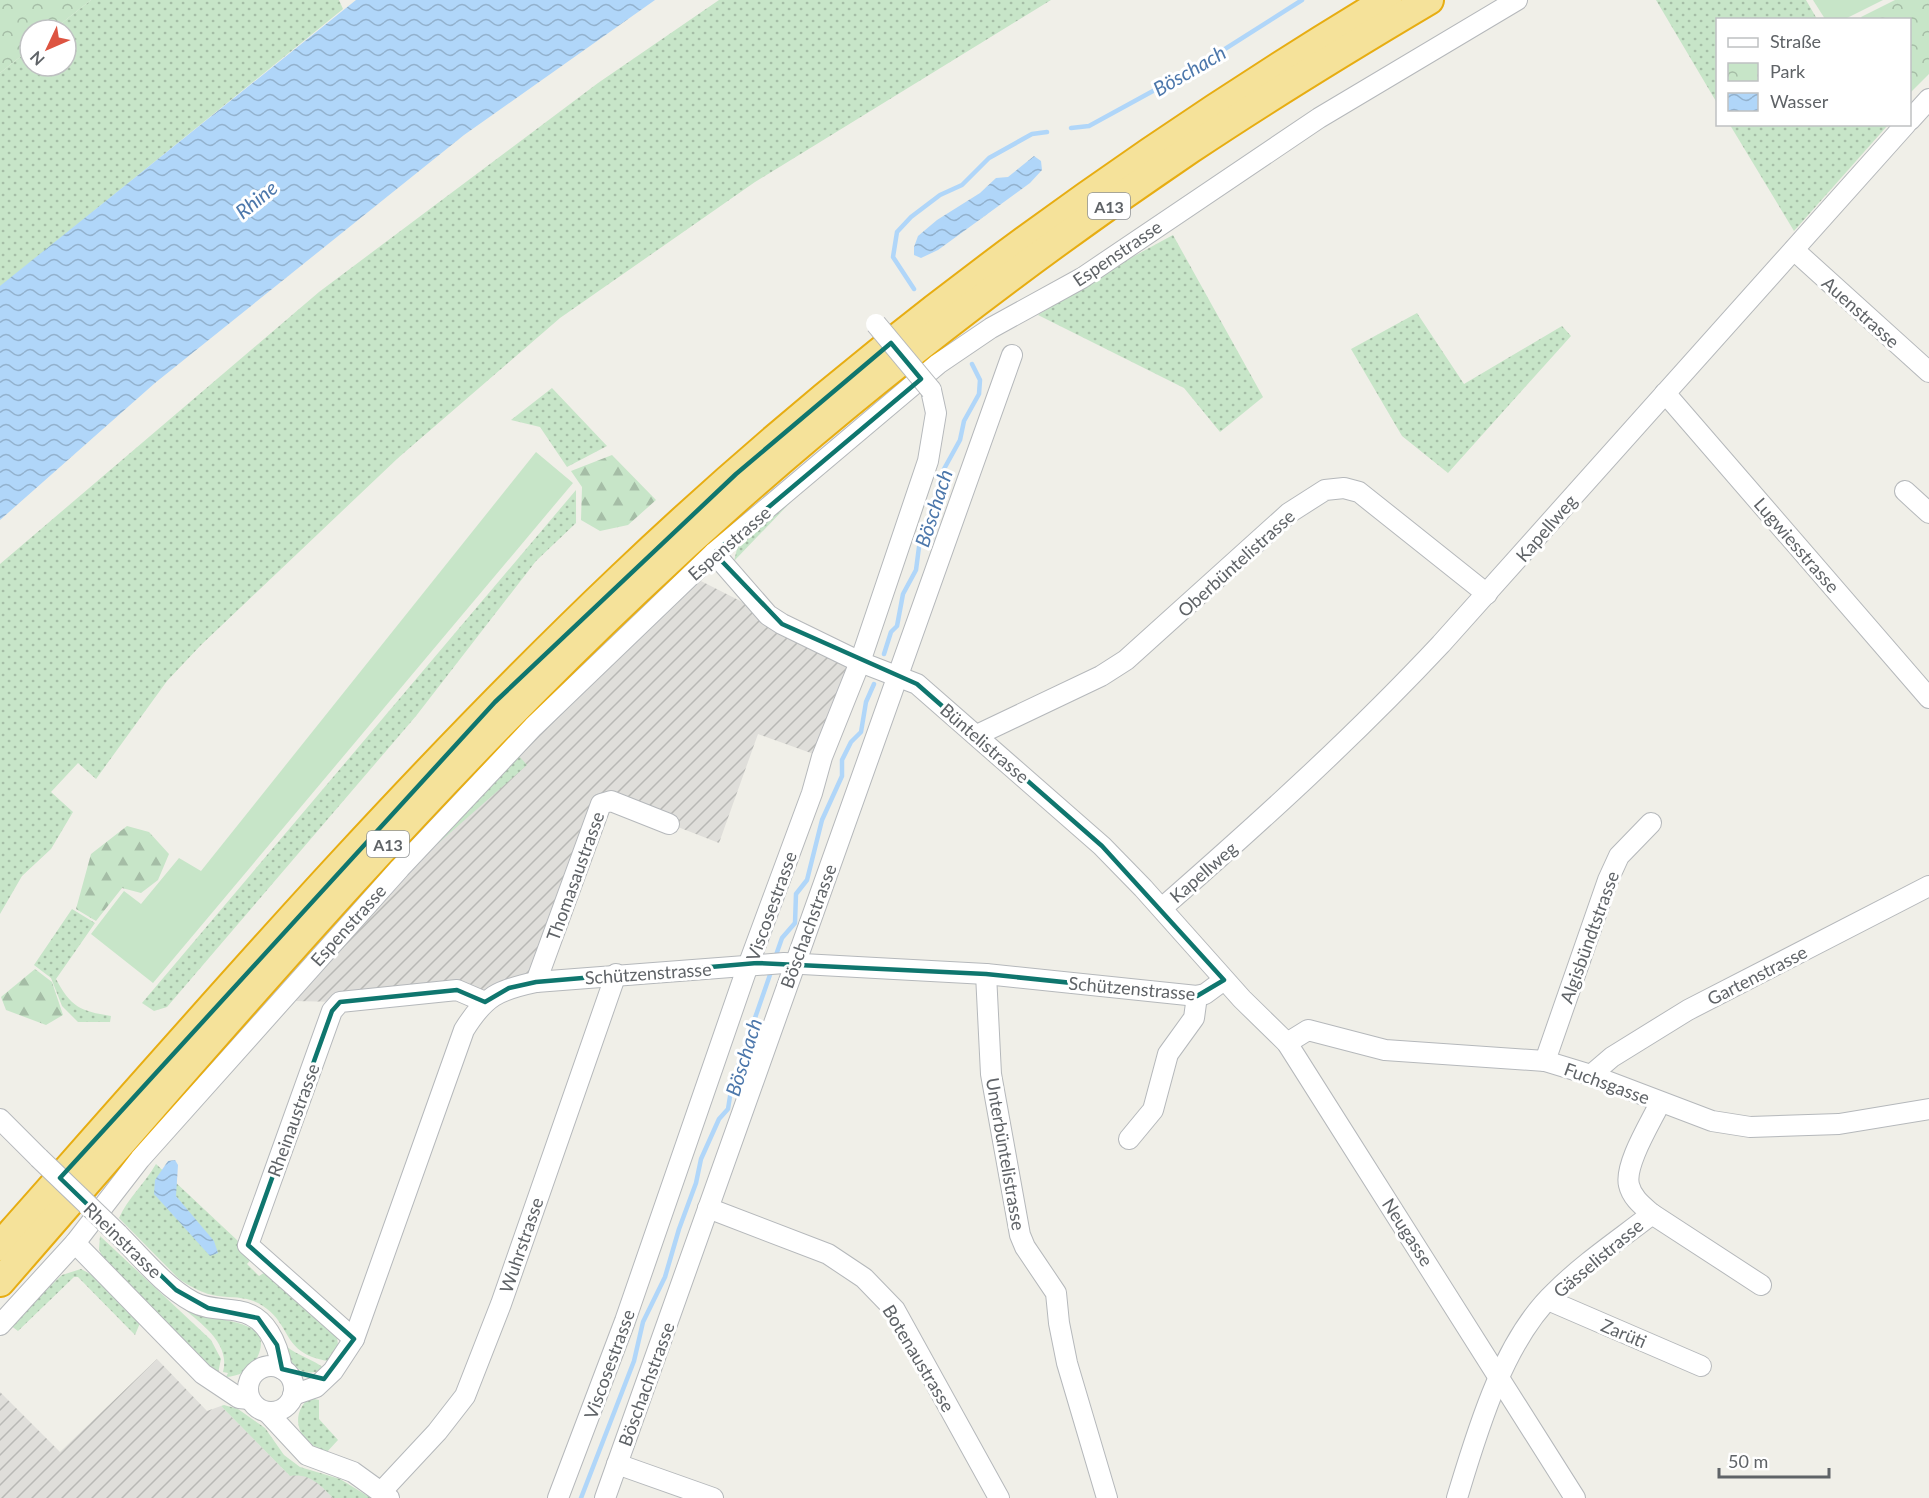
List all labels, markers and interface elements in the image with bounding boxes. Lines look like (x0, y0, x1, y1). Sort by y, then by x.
north arrow (18, 18, 78, 78)
legend (1716, 18, 1911, 126)
text: Straße (1770, 30, 1821, 52)
water label: Böschach (1148, 40, 1230, 100)
text: N (26, 48, 48, 70)
text: Park (1770, 60, 1806, 82)
text: Wasser (1770, 90, 1829, 112)
water label: Rhine (230, 175, 282, 223)
road number: A13 (1088, 193, 1130, 219)
street label: Espenstrasse (1068, 215, 1166, 291)
street label: Auenstrasse (1818, 272, 1904, 352)
water label: Böschach (909, 466, 957, 550)
street label: Kapellweg (1511, 490, 1581, 566)
street label: Lugwiesstrasse (1750, 493, 1844, 597)
street label: Espenstrasse (683, 501, 775, 585)
street label: Oberbüntelistrasse (1173, 505, 1299, 621)
street label: Büntelistrasse (936, 698, 1034, 788)
street label: Thomasaustrasse (541, 808, 609, 944)
road number: A13 (367, 831, 409, 857)
street label: Kapellweg (1165, 837, 1241, 907)
street label: Viscosestrasse (741, 848, 801, 964)
street label: Böschachstrasse (775, 861, 841, 991)
street label: Algisbündtstrasse (1555, 868, 1623, 1006)
street label: Espenstrasse (306, 880, 390, 970)
street label: Gartenstrasse (1703, 940, 1811, 1010)
street label: Schützenstrasse (584, 958, 712, 988)
street label: Schützenstrasse (1068, 972, 1196, 1004)
water label: Böschach (720, 1015, 766, 1099)
street label: Fuchsgasse (1561, 1057, 1653, 1109)
street label: Rheinaustrasse (262, 1060, 324, 1180)
street label: Unterbüntelistrasse (982, 1076, 1030, 1232)
street label: Neugasse (1378, 1194, 1438, 1270)
street label: Wuhrstrasse (494, 1195, 548, 1295)
street label: Rheinstrasse (79, 1197, 167, 1283)
street label: Gässelistrasse (1549, 1214, 1647, 1302)
street label: Botenaustrasse (878, 1300, 960, 1416)
street label: Viscosestrasse (579, 1306, 639, 1422)
street label: Zarüti (1598, 1314, 1650, 1352)
street label: Böschachstrasse (613, 1319, 679, 1449)
scale bar (1719, 1441, 1828, 1479)
text: 50 m (1728, 1450, 1768, 1472)

